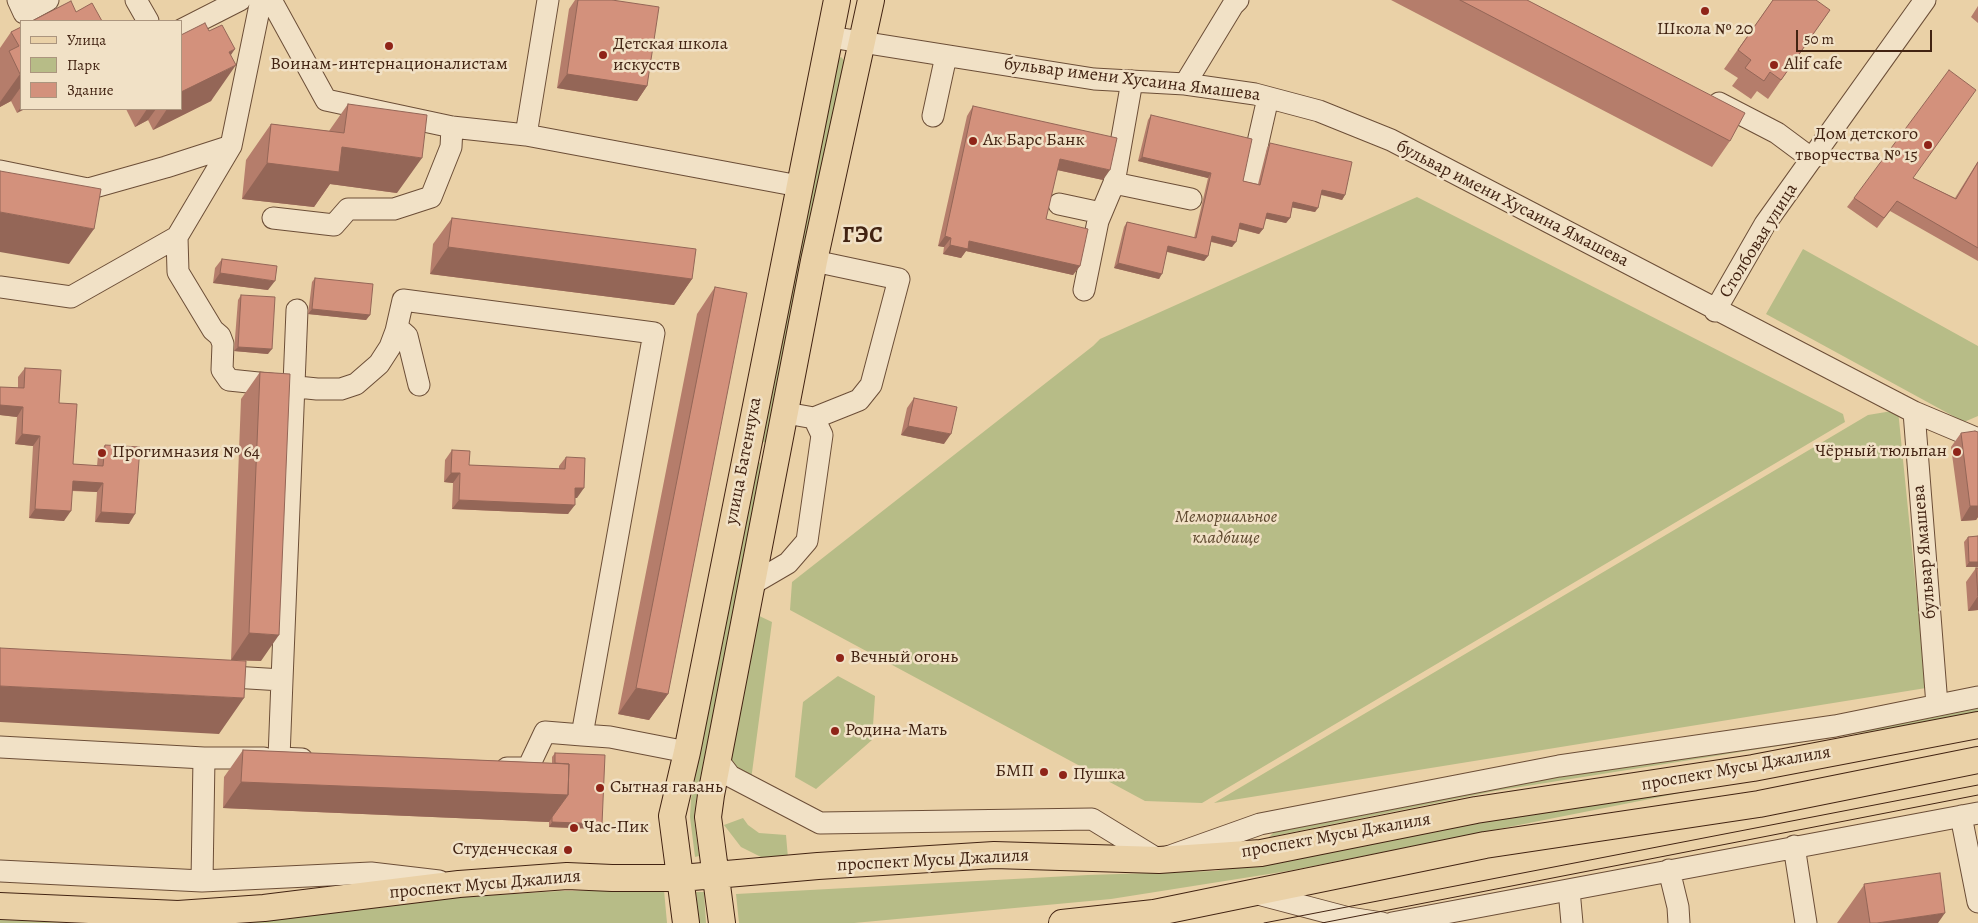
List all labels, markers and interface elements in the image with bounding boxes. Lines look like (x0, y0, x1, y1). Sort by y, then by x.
marker: Школа № 20 (1699, 5, 1711, 17)
place label: Школа № 20 (1657, 19, 1753, 41)
legend (20, 20, 182, 110)
scale bar (1798, 20, 1934, 52)
text: 50 m (1804, 29, 1834, 49)
text: Улица (67, 30, 106, 50)
place label: Детская школа искусств (613, 34, 728, 76)
marker: Воинам-интернационалистам (383, 40, 395, 52)
marker: Детская школа искусств (597, 49, 609, 61)
place label: Воинам-интернационалистам (270, 54, 508, 76)
street label: бульвар имени Хусаина Ямашева (1002, 54, 1262, 106)
place label: Alif cafe (1784, 54, 1843, 76)
text: Парк (67, 55, 100, 75)
marker: Alif cafe (1768, 59, 1780, 71)
text: Здание (67, 80, 114, 100)
place label: Дом детского творчества № 15 (1795, 124, 1918, 166)
place label: Ак Барс Банк (983, 130, 1085, 152)
marker: Ак Барс Банк (967, 135, 979, 147)
street label: бульвар имени Хусаина Ямашева (1392, 136, 1632, 272)
marker: Дом детского творчества № 15 (1922, 139, 1934, 151)
street label: Столбовая улица (1715, 180, 1803, 302)
district label: ГЭС (842, 224, 884, 250)
street label: улица Батенчука (721, 395, 767, 527)
place label: Чёрный тюльпан (1815, 441, 1947, 463)
place label: Прогимназия № 64 (112, 442, 260, 464)
marker: Чёрный тюльпан (1951, 446, 1963, 458)
marker: Прогимназия № 64 (96, 447, 108, 459)
street label: бульвар Ямашева (1908, 484, 1942, 620)
park label: Мемориальное кладбище (1175, 507, 1277, 550)
place label: Вечный огонь (850, 647, 958, 669)
marker: Вечный огонь (834, 652, 846, 664)
place label: Родина-Мать (845, 720, 947, 742)
marker: Родина-Мать (829, 725, 841, 737)
street label: проспект Мусы Джалиля (1640, 742, 1832, 796)
place label: БМП (995, 761, 1034, 783)
place label: Пушка (1073, 764, 1125, 786)
marker: БМП (1038, 766, 1050, 778)
marker: Пушка (1057, 769, 1069, 781)
place label: Сытная гавань (610, 777, 723, 799)
marker: Сытная гавань (594, 782, 606, 794)
street label: проспект Мусы Джалиля (1240, 809, 1432, 863)
place label: Час-Пик (584, 817, 649, 839)
marker: Час-Пик (568, 822, 580, 834)
place label: Студенческая (452, 839, 558, 861)
marker: Студенческая (562, 844, 574, 856)
street label: проспект Мусы Джалиля (836, 845, 1030, 877)
street label: проспект Мусы Джалиля (388, 866, 582, 904)

